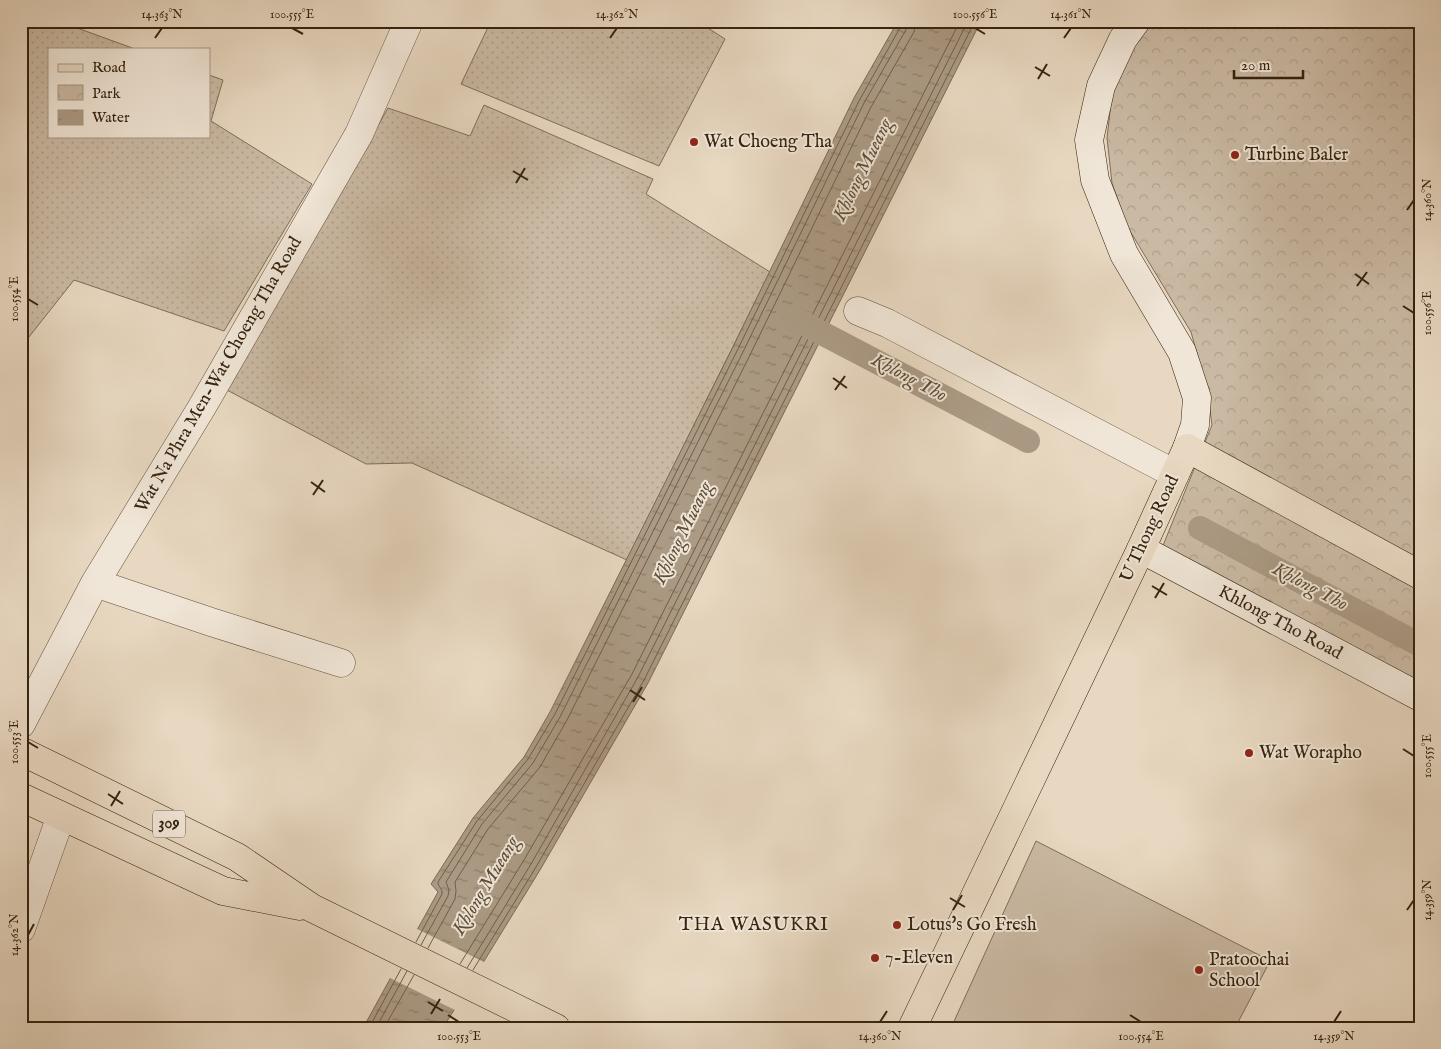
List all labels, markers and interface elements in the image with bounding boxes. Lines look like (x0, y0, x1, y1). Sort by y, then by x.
text: 14.363°N (141, 7, 183, 22)
text: 100.555°E (270, 7, 314, 22)
text: 14.362°N (596, 7, 639, 22)
text: 100.556°E (953, 7, 997, 22)
text: 14.361°N (1050, 7, 1092, 22)
legend (48, 48, 210, 138)
scale bar (1234, 48, 1302, 80)
text: 20 m (1241, 56, 1271, 75)
text: Road (92, 58, 127, 77)
text: Park (92, 84, 122, 103)
text: Water (92, 108, 130, 127)
water label: Khlong Mueang (828, 114, 898, 226)
place label: Wat Choeng Tha (704, 131, 832, 154)
marker: Wat Choeng Tha (688, 136, 700, 148)
place label: Turbine Baler (1245, 144, 1348, 167)
marker: Turbine Baler (1229, 149, 1241, 161)
text: 14.360°N (1420, 178, 1435, 221)
street label: Wat Na Phra Men-Wat Choeng Tha Road (130, 233, 308, 517)
text: 100.554°E (7, 276, 22, 322)
text: 100.556°E (1420, 291, 1435, 335)
water label: Khlong Tho (866, 348, 951, 408)
street label: U Thong Road (1115, 471, 1185, 586)
water label: Khlong Mueang (648, 477, 718, 589)
water label: Khlong Tho (1267, 557, 1352, 617)
street label: Khlong Tho Road (1214, 581, 1346, 666)
text: 100.553°E (7, 720, 22, 764)
text: 100.555°E (1420, 734, 1435, 778)
place label: Wat Worapho (1259, 742, 1362, 765)
marker: Wat Worapho (1243, 747, 1255, 759)
road number: 309 (153, 811, 185, 838)
water label: Khlong Mueang (447, 832, 525, 940)
text: 14.359°N (1420, 879, 1435, 921)
text: 14.362°N (7, 913, 22, 956)
district label: THA WASUKRI (679, 913, 829, 937)
place label: Lotus's Go Fresh (907, 914, 1037, 937)
marker: Lotus's Go Fresh (891, 919, 903, 931)
place label: 7-Eleven (885, 947, 954, 970)
place label: Pratoochai School (1209, 949, 1289, 993)
marker: 7-Eleven (869, 952, 881, 964)
marker: Pratoochai School (1193, 964, 1205, 976)
text: 100.553°E (437, 1029, 481, 1044)
text: 14.360°N (859, 1029, 902, 1044)
text: 100.554°E (1118, 1029, 1164, 1044)
text: 14.359°N (1313, 1029, 1355, 1044)

